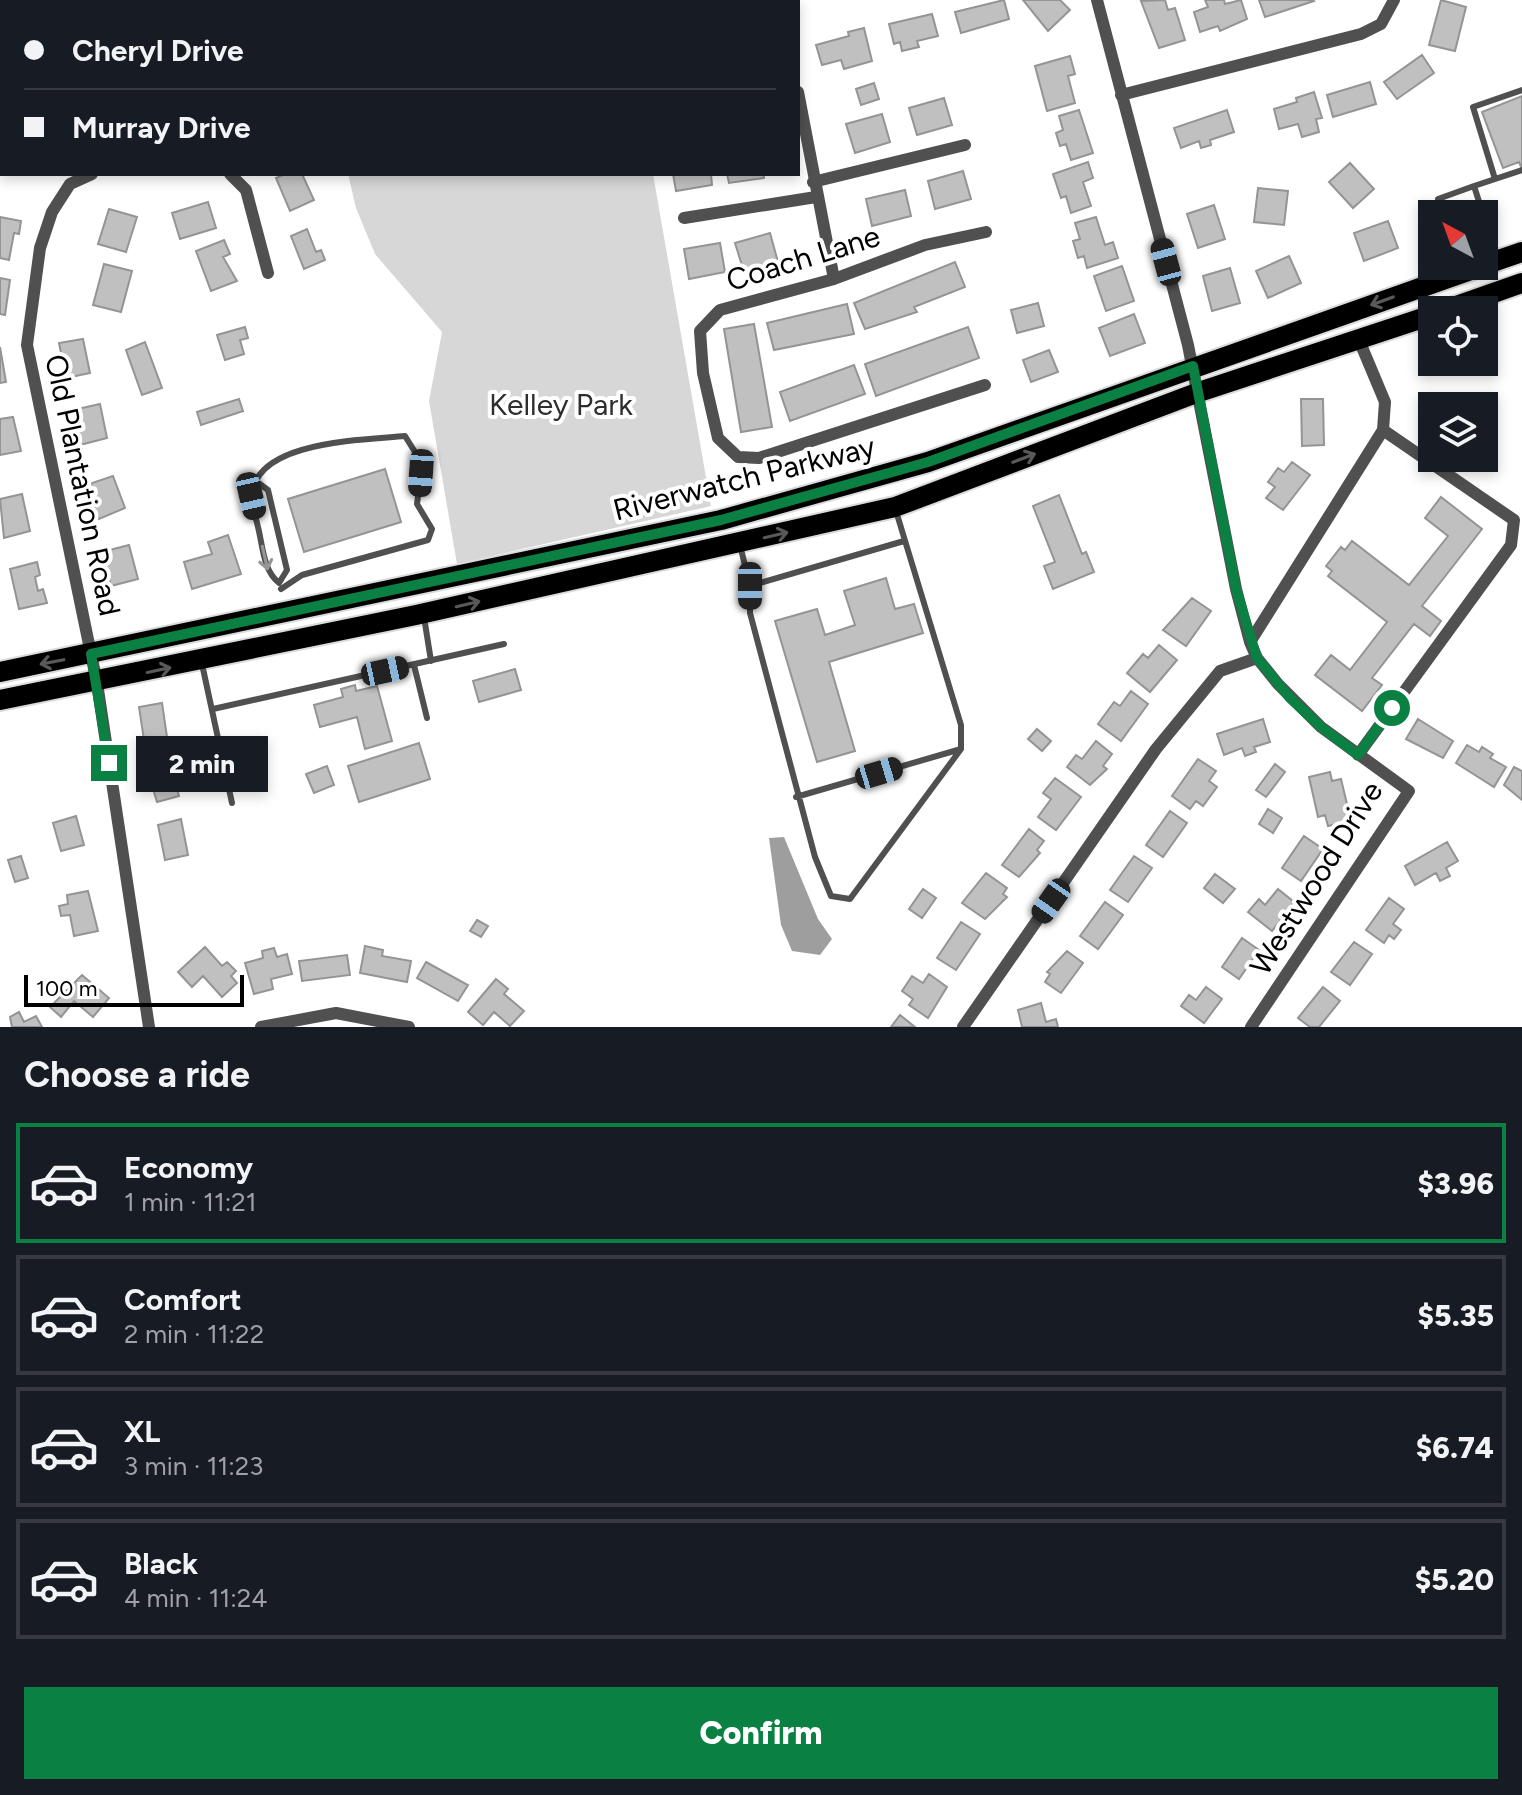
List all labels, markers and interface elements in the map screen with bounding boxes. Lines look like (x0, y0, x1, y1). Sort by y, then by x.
text: Cheryl Drive (72, 32, 244, 69)
text: Murray Drive (72, 109, 251, 146)
north arrow (1418, 200, 1498, 280)
map controls (1418, 200, 1498, 472)
street label: Coach Lane (722, 217, 884, 299)
car (1148, 236, 1184, 288)
one-way arrow (1370, 295, 1395, 310)
button: locate (1418, 296, 1498, 376)
street label: Old Plantation Road (37, 351, 129, 619)
park label: Kelley Park (489, 386, 633, 423)
button: layers (1418, 392, 1498, 472)
street label: Riverwatch Parkway (609, 427, 879, 528)
car (407, 448, 435, 498)
one-way arrow (1011, 450, 1036, 464)
car (234, 470, 268, 522)
one-way arrow (763, 527, 789, 542)
one-way arrow (258, 545, 273, 570)
car (738, 562, 762, 610)
one-way arrow (455, 596, 480, 611)
car (359, 654, 411, 688)
one-way arrow (40, 655, 65, 670)
one-way arrow (146, 662, 171, 677)
route start (1374, 690, 1410, 726)
callout: 2 min (137, 735, 269, 791)
route end (91, 745, 127, 781)
text: 2 min (169, 748, 235, 780)
car (853, 755, 905, 791)
street label: Westwood Drive (1242, 774, 1390, 982)
car (1027, 874, 1075, 928)
scale bar (24, 971, 244, 1007)
text: 100 m (36, 975, 97, 1002)
text: Choose a ride (24, 1053, 250, 1096)
icon: car (28, 1147, 100, 1219)
text: Economy (124, 1149, 253, 1186)
text: $3.96 (1418, 1165, 1494, 1202)
text: 1 min · 11:21 (124, 1186, 257, 1218)
icon: car (28, 1279, 100, 1351)
text: Comfort (124, 1281, 242, 1318)
text: $5.35 (1418, 1297, 1494, 1334)
text: 2 min · 11:22 (124, 1318, 264, 1350)
icon: car (28, 1411, 100, 1483)
text: XL (124, 1413, 160, 1450)
text: $6.74 (1416, 1429, 1494, 1466)
text: 3 min · 11:23 (124, 1450, 263, 1482)
icon: car (28, 1543, 100, 1615)
text: Black (124, 1545, 198, 1582)
text: $5.20 (1415, 1561, 1494, 1598)
text: 4 min · 11:24 (124, 1582, 267, 1614)
button: Confirm (24, 1687, 1498, 1779)

